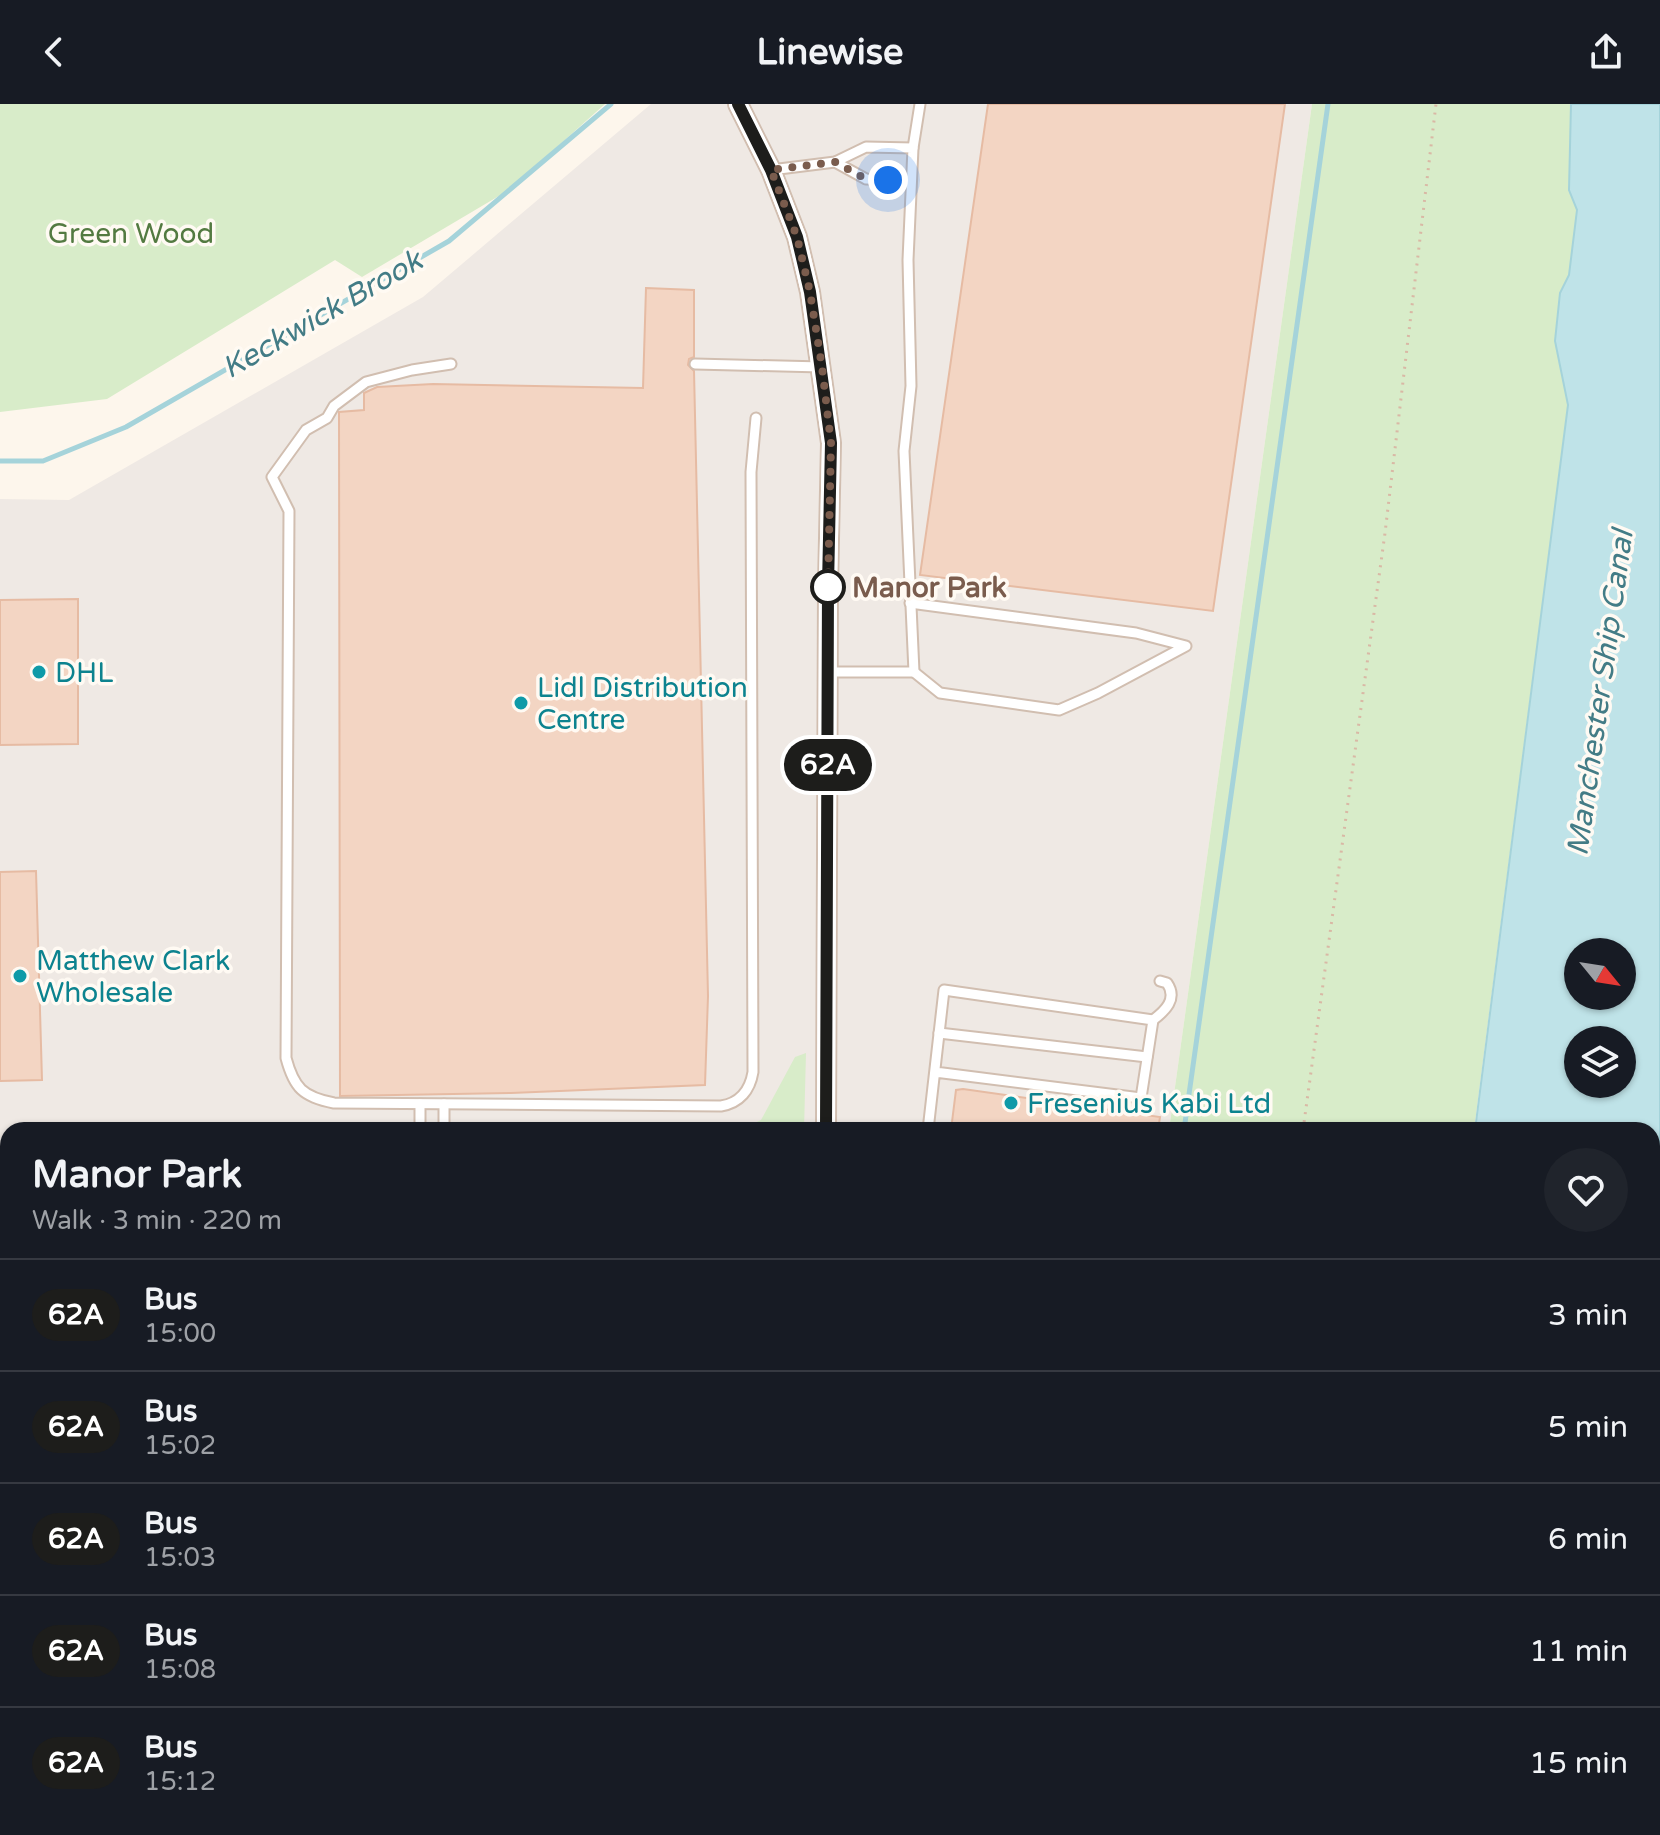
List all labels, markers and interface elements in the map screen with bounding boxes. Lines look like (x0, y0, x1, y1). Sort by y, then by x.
icon: back (32, 30, 76, 74)
icon: share (1584, 30, 1628, 74)
text: Linewise (757, 31, 903, 74)
your location (868, 160, 908, 200)
park label: Green Wood (48, 217, 214, 251)
water label: Keckwick Brook (215, 241, 431, 387)
water label: Manchester Ship Canal (1559, 525, 1642, 858)
marker: Manor Park (811, 570, 845, 604)
place label: Manor Park (852, 571, 1007, 605)
place label: DHL (55, 656, 113, 690)
marker: DHL (30, 663, 48, 681)
place label: Lidl Distribution Centre (537, 671, 748, 737)
marker: Lidl Distribution Centre (512, 694, 530, 712)
line badge: 62A (782, 739, 874, 791)
text: 62A (800, 748, 856, 782)
north arrow (1564, 938, 1636, 1010)
map controls (1564, 938, 1636, 1098)
place label: Matthew Clark Wholesale (36, 944, 230, 1010)
marker: Matthew Clark Wholesale (11, 967, 29, 985)
button: layers (1564, 1026, 1636, 1098)
place label: Fresenius Kabi Ltd (1027, 1087, 1271, 1121)
marker: Fresenius Kabi Ltd (1002, 1094, 1020, 1112)
button: heart (1544, 1148, 1628, 1232)
text: Manor Park (32, 1152, 242, 1198)
text: Walk · 3 min · 220 m (32, 1205, 282, 1236)
text: Bus (144, 1281, 197, 1318)
text: 3 min (1548, 1297, 1628, 1334)
text: 62A (48, 1298, 104, 1332)
text: 15:00 (144, 1318, 216, 1349)
text: Bus (144, 1393, 197, 1430)
text: 5 min (1548, 1409, 1628, 1446)
text: 62A (48, 1410, 104, 1444)
text: 15:02 (144, 1430, 216, 1461)
text: Bus (144, 1505, 197, 1542)
text: 6 min (1548, 1521, 1628, 1558)
text: 62A (48, 1522, 104, 1556)
text: 15:03 (144, 1542, 216, 1573)
text: Bus (144, 1617, 197, 1654)
text: 11 min (1529, 1633, 1628, 1670)
text: 62A (48, 1634, 104, 1668)
text: 15:08 (144, 1654, 216, 1685)
text: Bus (144, 1729, 197, 1766)
text: 15 min (1529, 1745, 1628, 1782)
text: 62A (48, 1746, 104, 1780)
text: 15:12 (144, 1766, 216, 1797)

